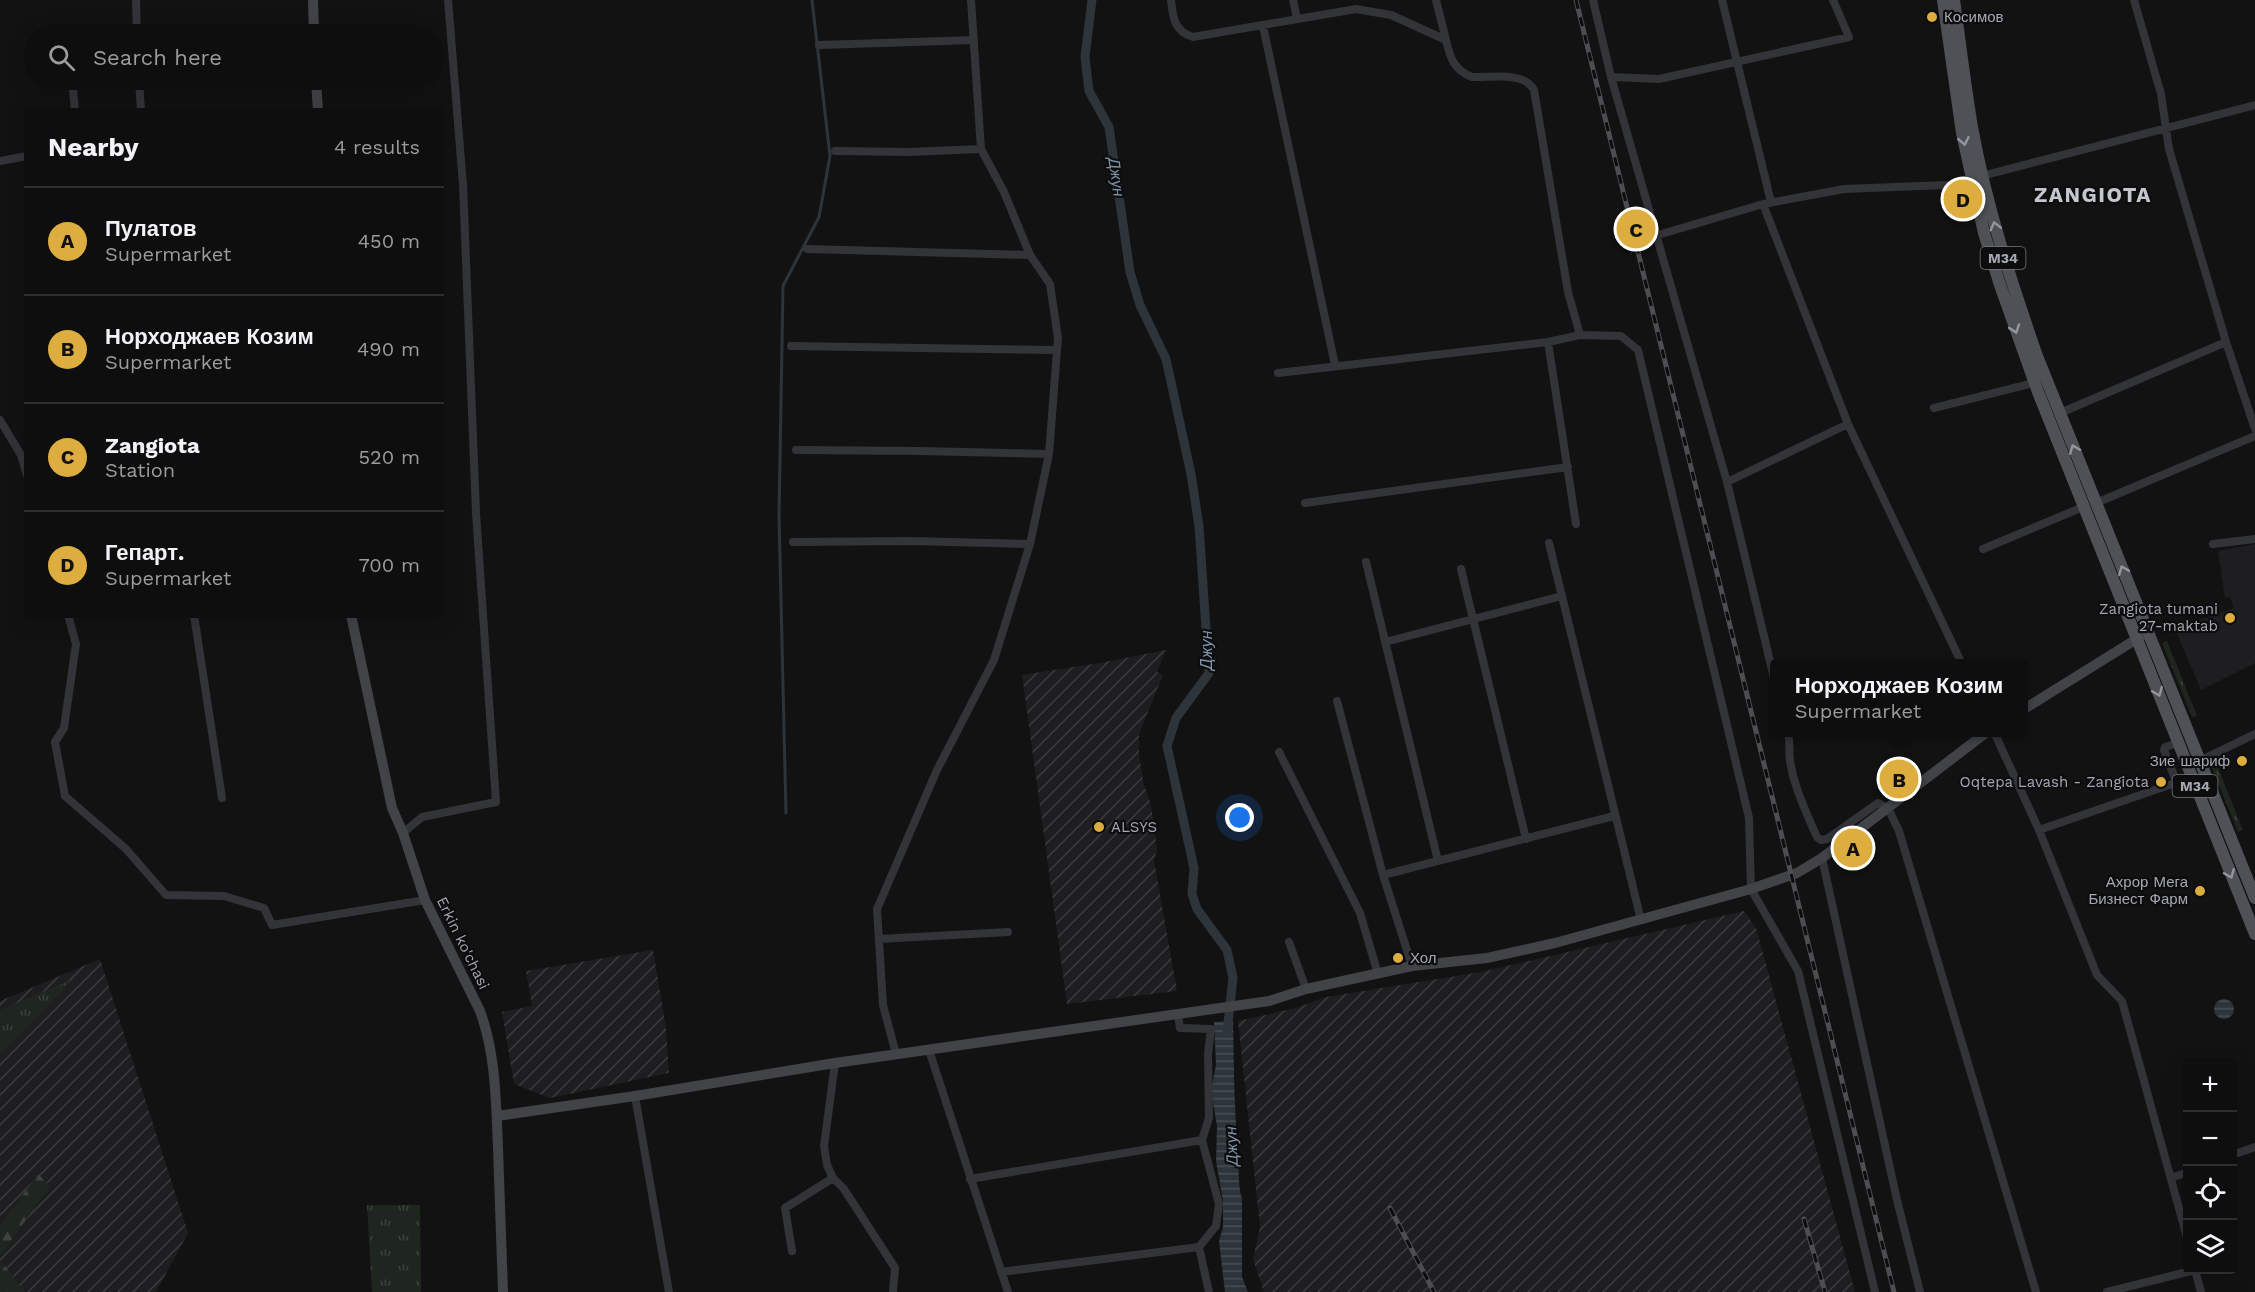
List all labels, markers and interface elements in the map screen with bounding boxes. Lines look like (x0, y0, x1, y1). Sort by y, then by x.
place label: Косимов (1944, 8, 2004, 26)
marker: Косимов (1925, 10, 1939, 24)
search box (24, 24, 444, 90)
icon: search (45, 41, 78, 74)
text: Search here (93, 45, 222, 70)
text: Nearby (48, 132, 139, 162)
text: 4 results (334, 135, 420, 159)
one-way arrow (1957, 136, 1970, 146)
water label: Джун (1104, 154, 1129, 198)
pin: D (1944, 176, 1982, 222)
district label: ZANGIOTA (2034, 182, 2152, 207)
pin: C (1616, 206, 1656, 252)
text: Пулатов (105, 216, 196, 241)
one-way arrow (1990, 221, 2003, 231)
text: A (61, 229, 74, 253)
text: 450 m (358, 229, 420, 253)
text: Supermarket (105, 242, 231, 266)
road number: M34 (1980, 247, 2026, 269)
one-way arrow (2008, 323, 2021, 334)
text: Норходжаев Козим (105, 324, 314, 349)
text: B (61, 337, 74, 361)
text: 490 m (357, 337, 420, 361)
text: Supermarket (105, 350, 231, 374)
text: Zangiota (105, 433, 200, 458)
one-way arrow (2069, 444, 2081, 455)
text: C (61, 445, 74, 469)
text: 520 m (358, 445, 420, 469)
text: Station (105, 458, 175, 482)
text: Гепарт. (105, 540, 184, 565)
text: D (60, 553, 75, 577)
text: 700 m (358, 553, 420, 577)
one-way arrow (2118, 565, 2130, 576)
text: Supermarket (105, 566, 231, 590)
place label: Zangiota tumani 27-maktab (2099, 600, 2218, 635)
marker: Zangiota tumani 27-maktab (2223, 611, 2237, 625)
water label: Джун (1197, 630, 1216, 672)
popup (1770, 659, 2028, 737)
text: Норходжаев Козим (1795, 673, 2003, 698)
one-way arrow (2151, 686, 2163, 697)
text: Supermarket (1795, 699, 1921, 723)
place label: Зие шариф (2150, 752, 2230, 770)
marker: Зие шариф (2235, 754, 2249, 768)
pin: B (1880, 756, 1918, 802)
place label: Oqtepa Lavash - Zangiota (1960, 773, 2150, 791)
marker: Oqtepa Lavash - Zangiota (2154, 775, 2168, 789)
road number: M34 (2172, 775, 2218, 797)
your location (1225, 803, 1254, 832)
place label: ALSYS (1111, 818, 1157, 836)
marker: ALSYS (1092, 820, 1106, 834)
pin: A (1834, 826, 1872, 870)
one-way arrow (2223, 867, 2235, 878)
place label: Ахрор Мега Бизнест Фарм (2088, 873, 2189, 908)
marker: Ахрор Мега Бизнест Фарм (2193, 884, 2207, 898)
street label: Erkin ko'chasi (433, 894, 493, 992)
place label: Хол (1410, 949, 1437, 967)
marker: Хол (1391, 951, 1405, 965)
map controls (2183, 1058, 2237, 1274)
button: + (2183, 1058, 2237, 1112)
button: − (2183, 1112, 2237, 1166)
water label: Джун (1221, 1126, 1242, 1168)
button: locate (2183, 1166, 2237, 1220)
button: layers (2183, 1220, 2237, 1274)

